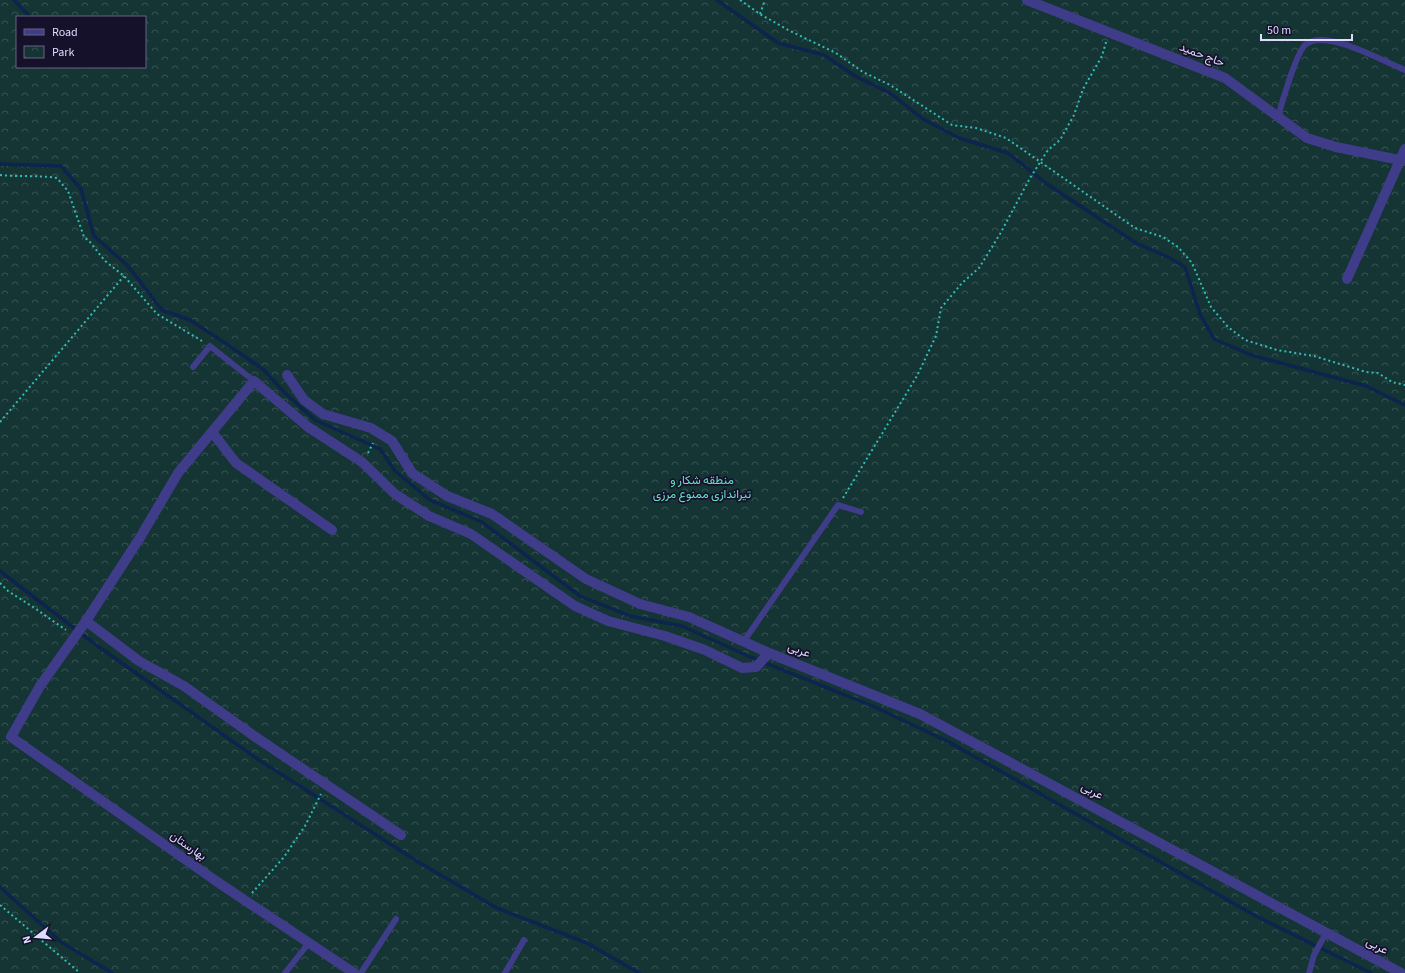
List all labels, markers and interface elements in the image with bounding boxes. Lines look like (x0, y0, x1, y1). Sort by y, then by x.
legend (16, 16, 146, 68)
scale bar (1261, 16, 1352, 42)
text: 50 m (1267, 22, 1291, 39)
text: Road (52, 24, 78, 41)
street label: حاج حمید (1177, 39, 1227, 71)
text: Park (52, 44, 74, 61)
park label: منطقه شکار و تیراندازی ممنوع مرزی (653, 472, 752, 503)
street label: عربی (785, 638, 813, 662)
street label: عربی (1078, 778, 1106, 804)
street label: بهارستان (166, 827, 210, 865)
north arrow (16, 917, 56, 957)
street label: عربی (1363, 933, 1391, 959)
text: N (19, 934, 35, 945)

